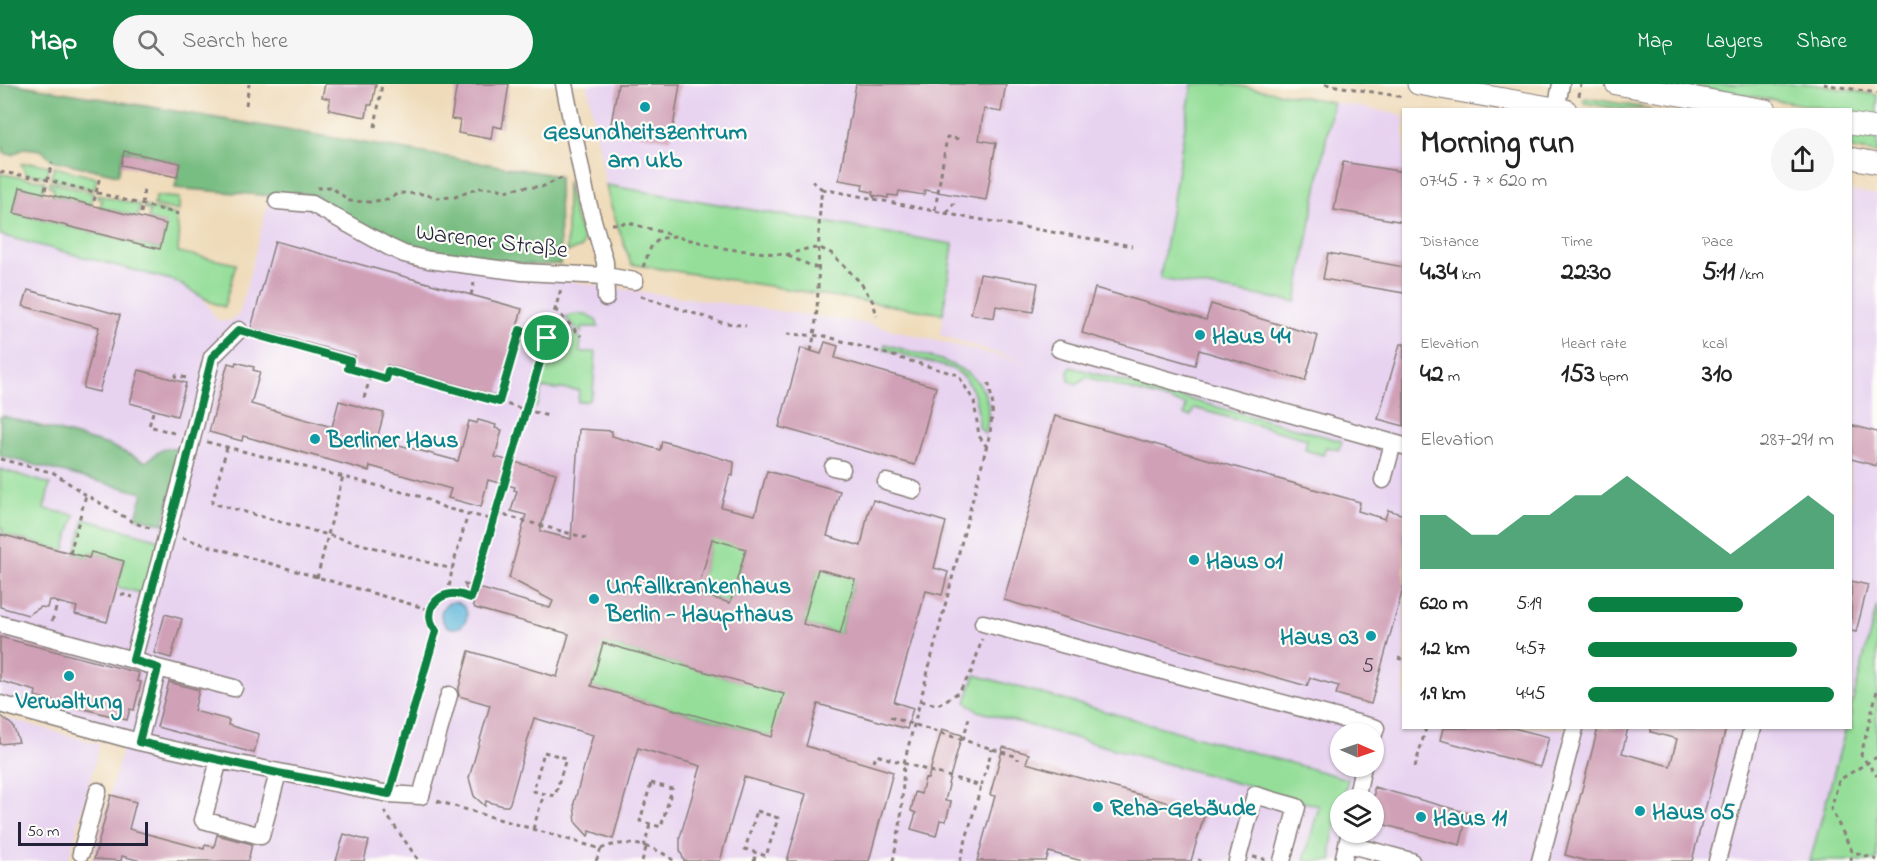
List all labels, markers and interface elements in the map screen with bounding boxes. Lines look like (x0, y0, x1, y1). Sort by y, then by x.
search box (113, 15, 533, 69)
text: Map (30, 22, 77, 63)
icon: search (134, 26, 167, 59)
text: Search here (182, 26, 288, 58)
text: Map (1637, 27, 1673, 57)
text: Layers (1706, 27, 1763, 57)
text: Share (1796, 27, 1847, 57)
marker: Gesundheitszentrum am ukb (638, 100, 652, 114)
place label: Gesundheitszentrum am ukb (543, 116, 747, 179)
text: Morning run (1420, 120, 1574, 168)
button: share (1771, 128, 1834, 191)
text: 07:45 · 7 × 620 m (1420, 167, 1547, 196)
street label: Warener Straße (414, 216, 570, 269)
text: Distance (1420, 230, 1479, 254)
text: Time (1561, 230, 1593, 254)
text: Pace (1702, 230, 1733, 254)
text: 4.34 (1420, 254, 1457, 292)
text: 22:30 (1561, 254, 1611, 292)
text: 5:11 (1702, 254, 1736, 292)
text: km (1457, 263, 1481, 287)
text: /km (1736, 263, 1764, 287)
pin (521, 312, 572, 363)
place label: Haus 44 (1212, 320, 1291, 355)
icon: arrive (530, 321, 563, 354)
marker: Haus 44 (1193, 328, 1207, 342)
text: Elevation (1420, 332, 1479, 356)
text: Heart rate (1561, 332, 1627, 356)
text: kcal (1702, 332, 1727, 356)
text: 42 (1420, 356, 1444, 394)
text: 153 (1561, 356, 1595, 394)
text: 310 (1702, 356, 1732, 394)
text: m (1444, 365, 1460, 389)
text: bpm (1595, 365, 1628, 389)
place label: Berliner Haus (326, 424, 459, 459)
text: Elevation (1420, 426, 1494, 455)
text: 287–291 m (1760, 426, 1834, 455)
marker: Berliner Haus (308, 432, 322, 446)
place label: Haus 01 (1206, 545, 1283, 580)
marker: Haus 01 (1187, 553, 1201, 567)
place label: Unfallkrankenhaus Berlin - Haupthaus (605, 570, 793, 633)
text: 620 m (1420, 590, 1468, 619)
text: 5:19 (1516, 590, 1542, 619)
marker: Unfallkrankenhaus Berlin - Haupthaus (587, 592, 601, 606)
place label: Haus 03 (1280, 621, 1359, 656)
marker: Haus 03 (1364, 629, 1378, 643)
text: 1.2 km (1420, 635, 1470, 664)
text: 4:57 (1516, 635, 1546, 664)
house number: 5 (1362, 652, 1374, 682)
marker: Verwaltung (62, 669, 76, 683)
text: 1.9 km (1420, 680, 1466, 709)
text: 4:45 (1516, 680, 1546, 709)
place label: Verwaltung (15, 685, 122, 721)
north arrow (1330, 723, 1384, 777)
map controls (1330, 723, 1384, 843)
button: layers (1330, 789, 1384, 843)
place label: Reha-Gebäude (1110, 792, 1257, 827)
place label: Haus 05 (1652, 796, 1735, 831)
marker: Reha-Gebäude (1091, 800, 1105, 814)
place label: Haus 11 (1433, 802, 1507, 837)
marker: Haus 05 (1633, 804, 1647, 818)
marker: Haus 11 (1414, 810, 1428, 824)
scale bar (18, 819, 148, 846)
text: 50 m (27, 820, 59, 844)

